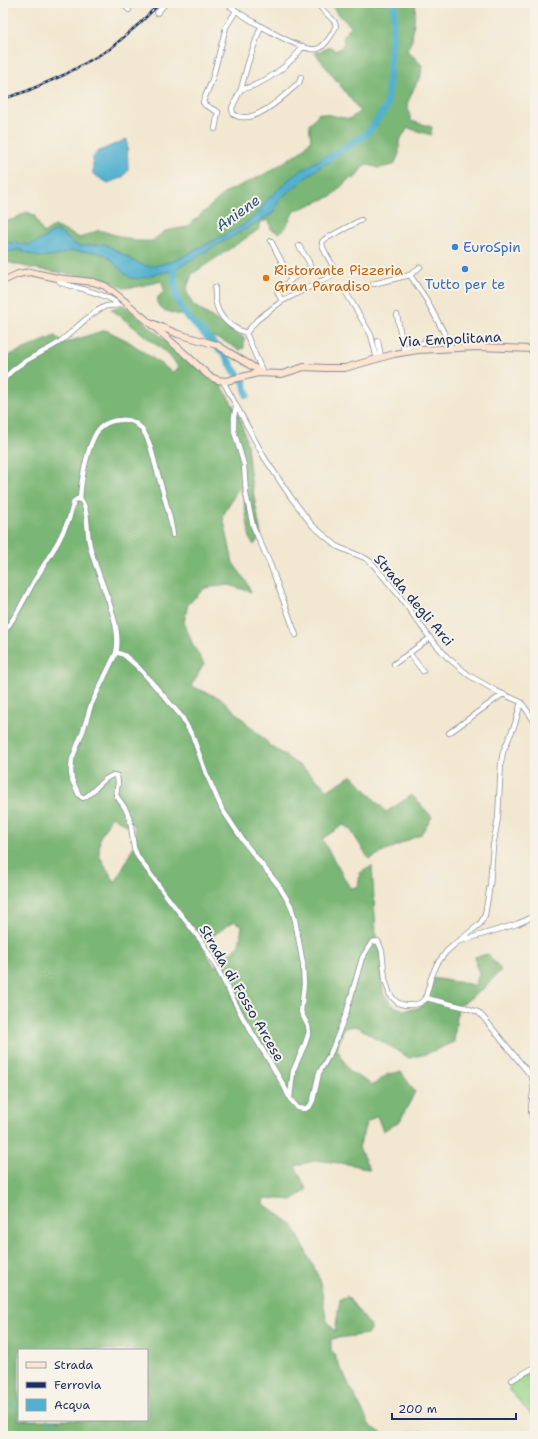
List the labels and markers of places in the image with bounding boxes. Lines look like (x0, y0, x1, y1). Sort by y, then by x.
place label: EuroSpin (463, 238, 521, 256)
marker: EuroSpin (450, 242, 460, 252)
place label: Ristorante Pizzeria Gran Paradiso (274, 261, 403, 295)
marker: Tutto per te (460, 264, 470, 274)
marker: Ristorante Pizzeria Gran Paradiso (261, 273, 271, 283)
place label: Tutto per te (425, 275, 505, 293)

